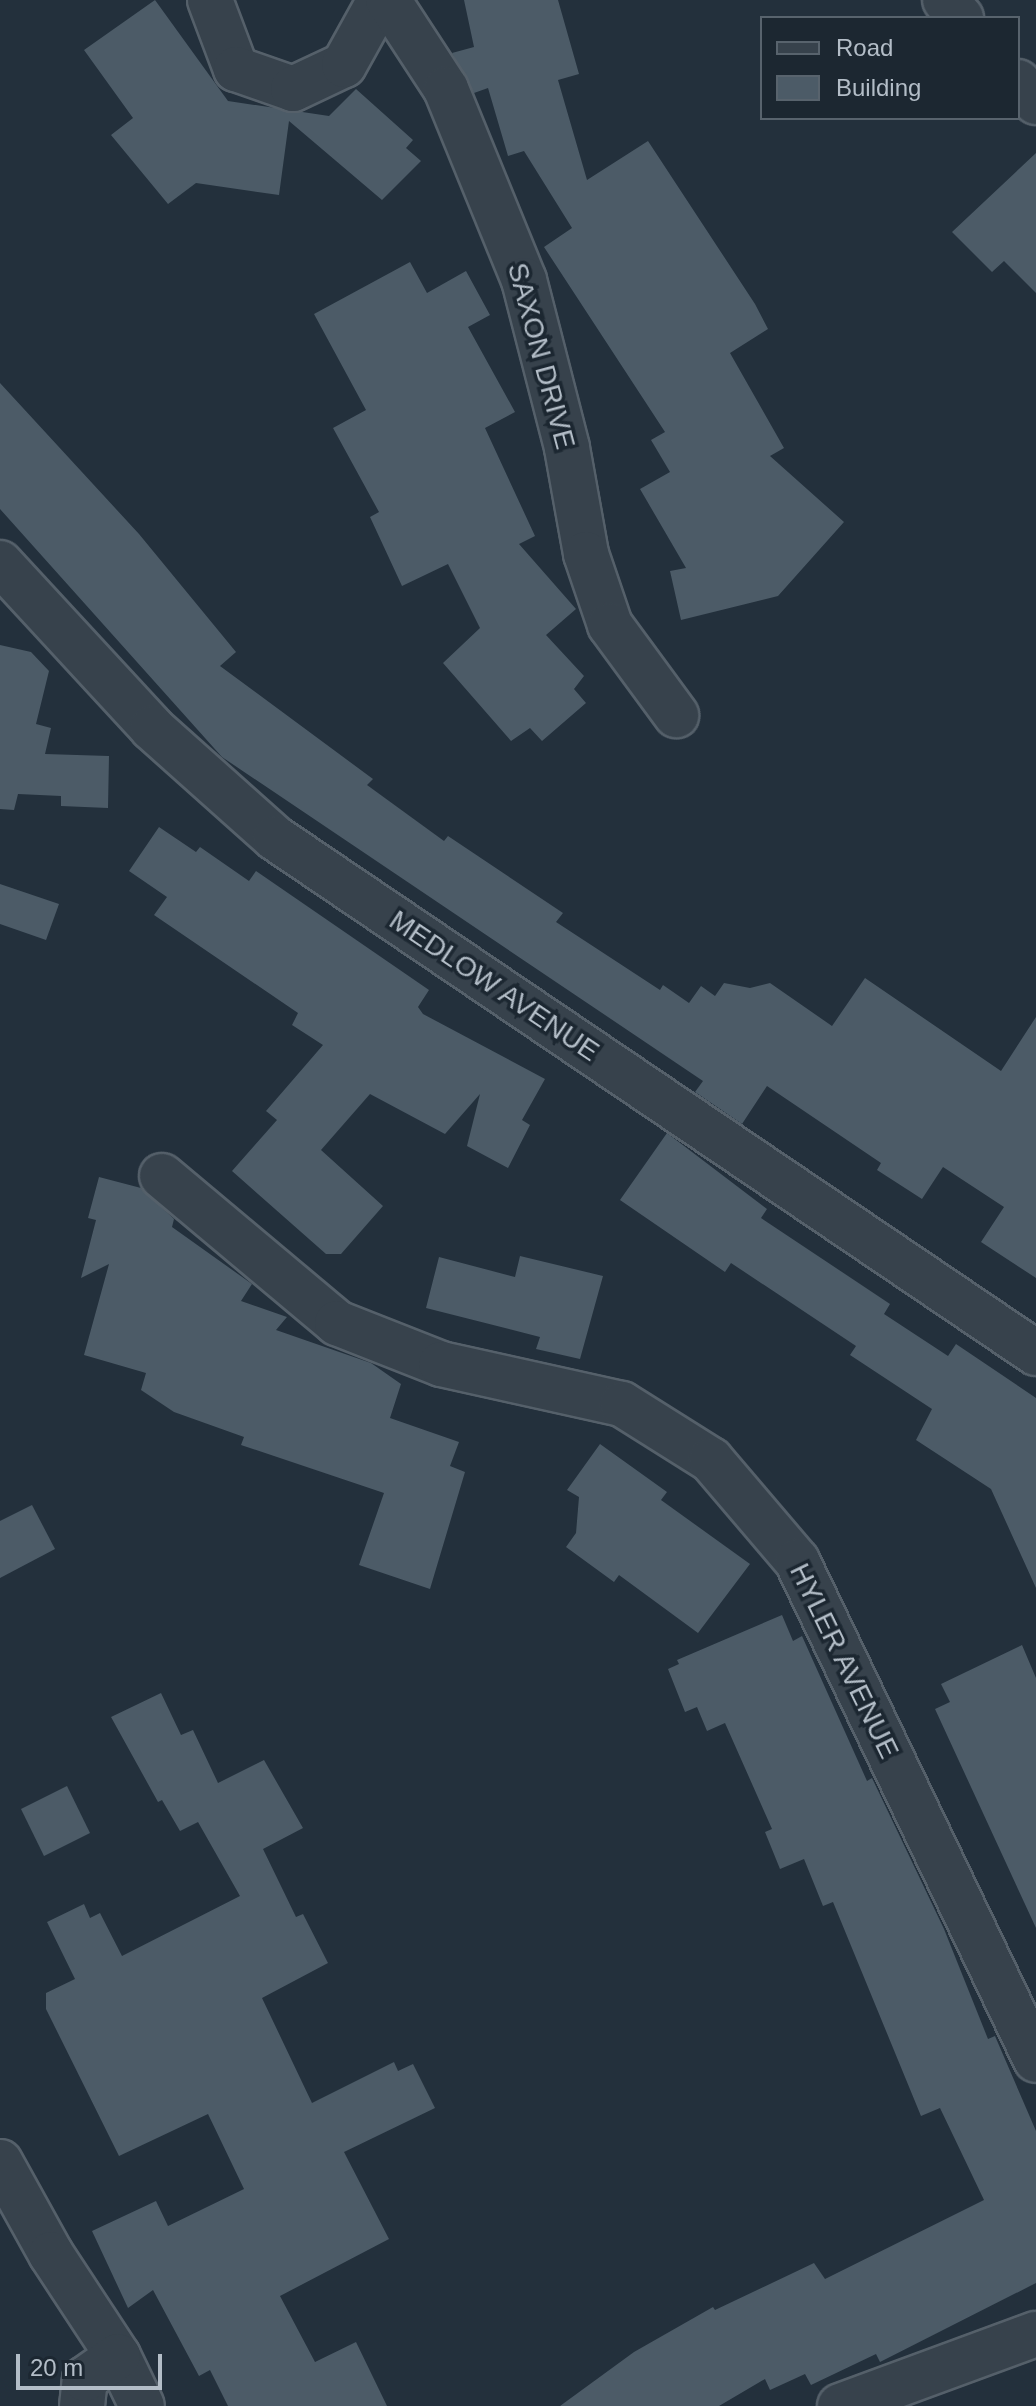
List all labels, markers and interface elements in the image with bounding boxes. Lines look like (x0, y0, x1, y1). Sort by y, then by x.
legend (760, 16, 1020, 120)
text: Road (836, 34, 893, 61)
text: Building (836, 74, 921, 101)
street label: SAXON DRIVE (500, 259, 582, 453)
street label: MEDLOW AVENUE (382, 903, 606, 1069)
street label: HYLER AVENUE (782, 1557, 906, 1765)
scale bar (20, 2338, 166, 2388)
text: 20 m (30, 2354, 83, 2381)

